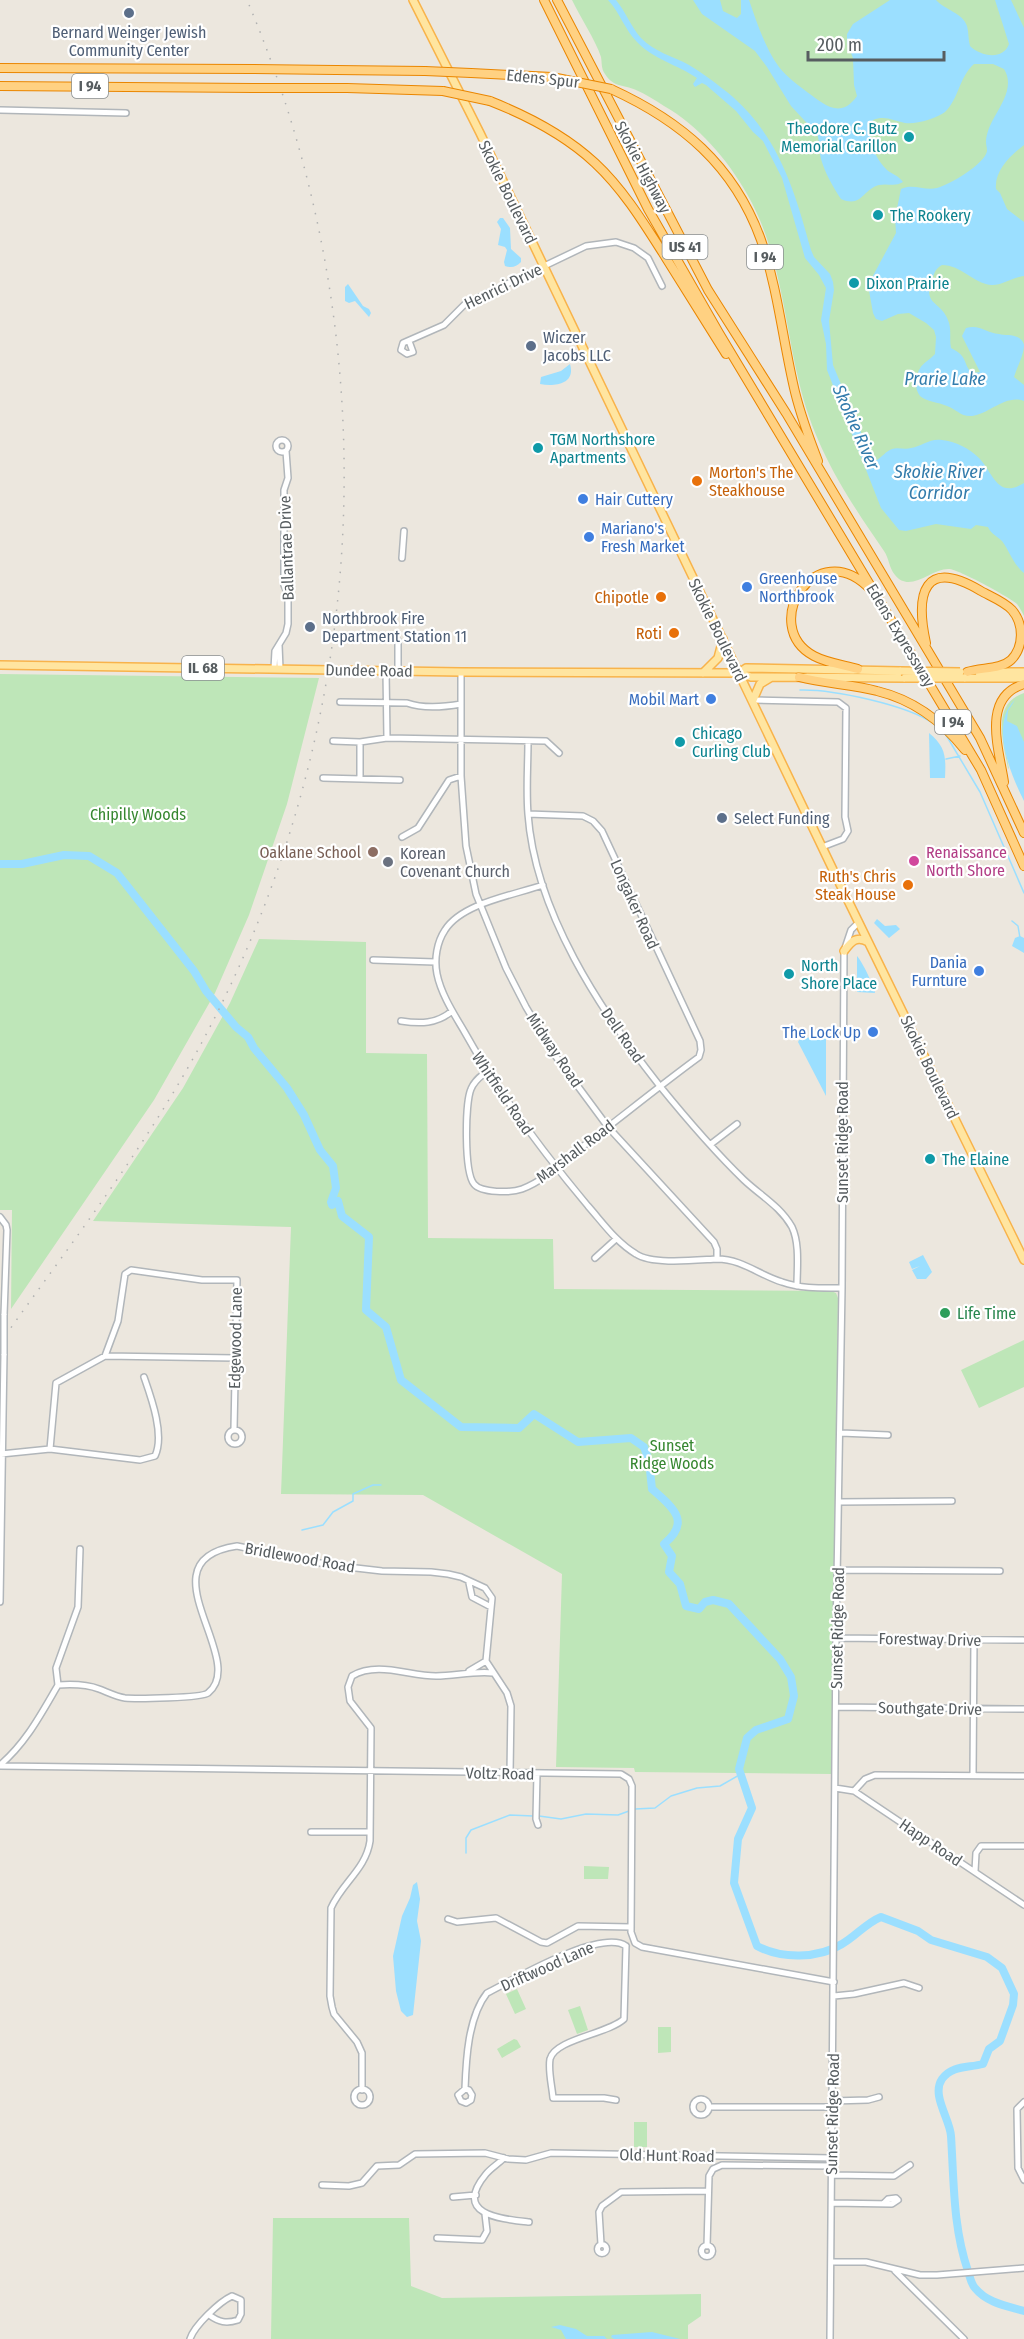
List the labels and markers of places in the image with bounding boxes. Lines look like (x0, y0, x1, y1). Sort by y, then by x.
marker: Bernard Weinger Jewish Community Center (122, 6, 136, 20)
place label: Bernard Weinger Jewish Community Center (52, 23, 206, 60)
place label: Theodore C. Butz Memorial Carillon (781, 119, 897, 156)
marker: Theodore C. Butz Memorial Carillon (902, 130, 916, 144)
place label: The Rookery (890, 206, 972, 225)
marker: The Rookery (871, 208, 885, 222)
place label: Dixon Prairie (866, 274, 949, 293)
marker: Dixon Prairie (847, 276, 861, 290)
place label: Wiczer Jacobs LLC (543, 328, 611, 365)
marker: Wiczer Jacobs LLC (524, 339, 538, 353)
place label: TGM Northshore Apartments (550, 430, 655, 467)
marker: TGM Northshore Apartments (531, 441, 545, 455)
place label: Morton's The Steakhouse (709, 463, 794, 500)
marker: Morton's The Steakhouse (690, 474, 704, 488)
place label: Hair Cuttery (595, 490, 674, 509)
marker: Hair Cuttery (576, 492, 590, 506)
place label: Mariano's Fresh Market (601, 519, 686, 556)
marker: Mariano's Fresh Market (582, 530, 596, 544)
place label: Greenhouse Northbrook (759, 569, 838, 606)
marker: Greenhouse Northbrook (740, 580, 754, 594)
place label: Chipotle (595, 588, 649, 607)
marker: Chipotle (654, 590, 668, 604)
place label: Northbrook Fire Department Station 11 (322, 609, 467, 646)
marker: Northbrook Fire Department Station 11 (303, 620, 317, 634)
place label: Roti (636, 624, 662, 643)
marker: Roti (667, 626, 681, 640)
place label: Mobil Mart (629, 690, 700, 709)
marker: Mobil Mart (704, 692, 718, 706)
place label: Chicago Curling Club (692, 724, 771, 761)
marker: Chicago Curling Club (673, 735, 687, 749)
place label: Select Funding (734, 809, 830, 828)
marker: Select Funding (715, 811, 729, 825)
place label: Oaklane School (259, 843, 361, 862)
place label: Renaissance North Shore (926, 843, 1007, 880)
place label: Korean Covenant Church (400, 844, 510, 881)
marker: Oaklane School (366, 845, 380, 859)
marker: Renaissance North Shore (907, 854, 921, 868)
marker: Korean Covenant Church (381, 855, 395, 869)
place label: Ruth's Chris Steak House (815, 867, 896, 904)
marker: Ruth's Chris Steak House (901, 878, 915, 892)
place label: Dania Furnture (912, 953, 967, 990)
place label: North Shore Place (801, 956, 877, 993)
marker: Dania Furnture (972, 964, 986, 978)
marker: North Shore Place (782, 967, 796, 981)
place label: The Lock Up (782, 1023, 861, 1042)
marker: The Lock Up (866, 1025, 880, 1039)
place label: The Elaine (942, 1150, 1009, 1169)
marker: The Elaine (923, 1152, 937, 1166)
place label: Life Time (957, 1304, 1016, 1323)
marker: Life Time (938, 1306, 952, 1320)

